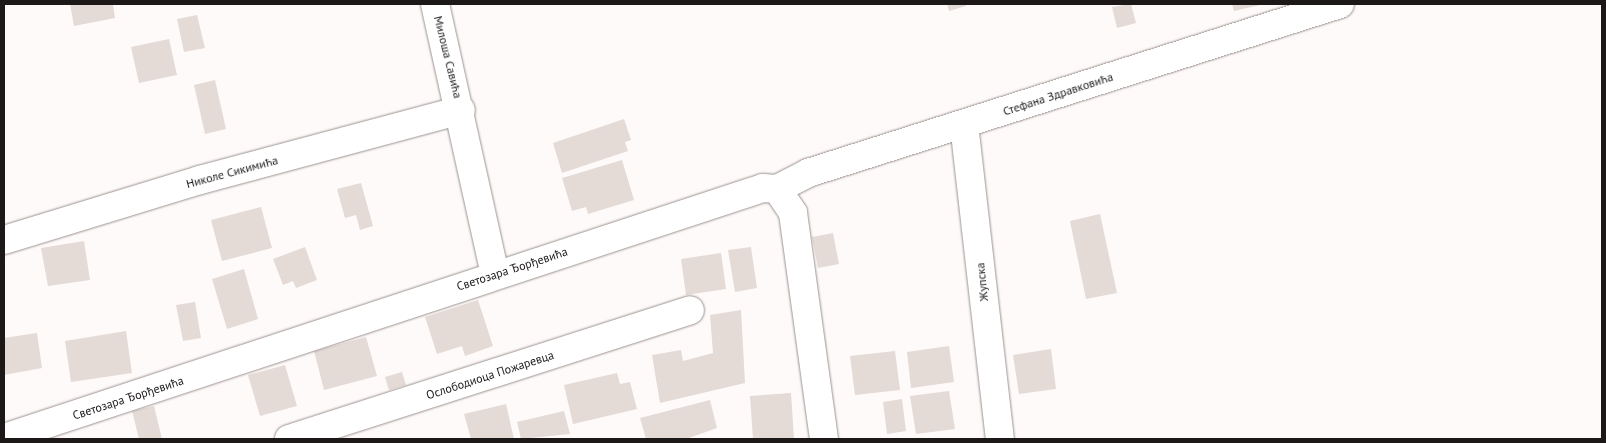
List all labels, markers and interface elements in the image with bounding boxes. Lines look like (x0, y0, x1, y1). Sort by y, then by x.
street label: Милоша Савића (431, 14, 465, 100)
street label: Стефана Здравковића (1001, 69, 1115, 119)
street label: Николе Сикимића (185, 153, 279, 191)
street label: Светозара Ђорђевића (454, 244, 570, 294)
street label: Жупска (973, 262, 991, 302)
street label: Ослободиоца Пожаревца (424, 348, 556, 402)
street label: Светозара Ђорђевића (70, 373, 186, 423)

